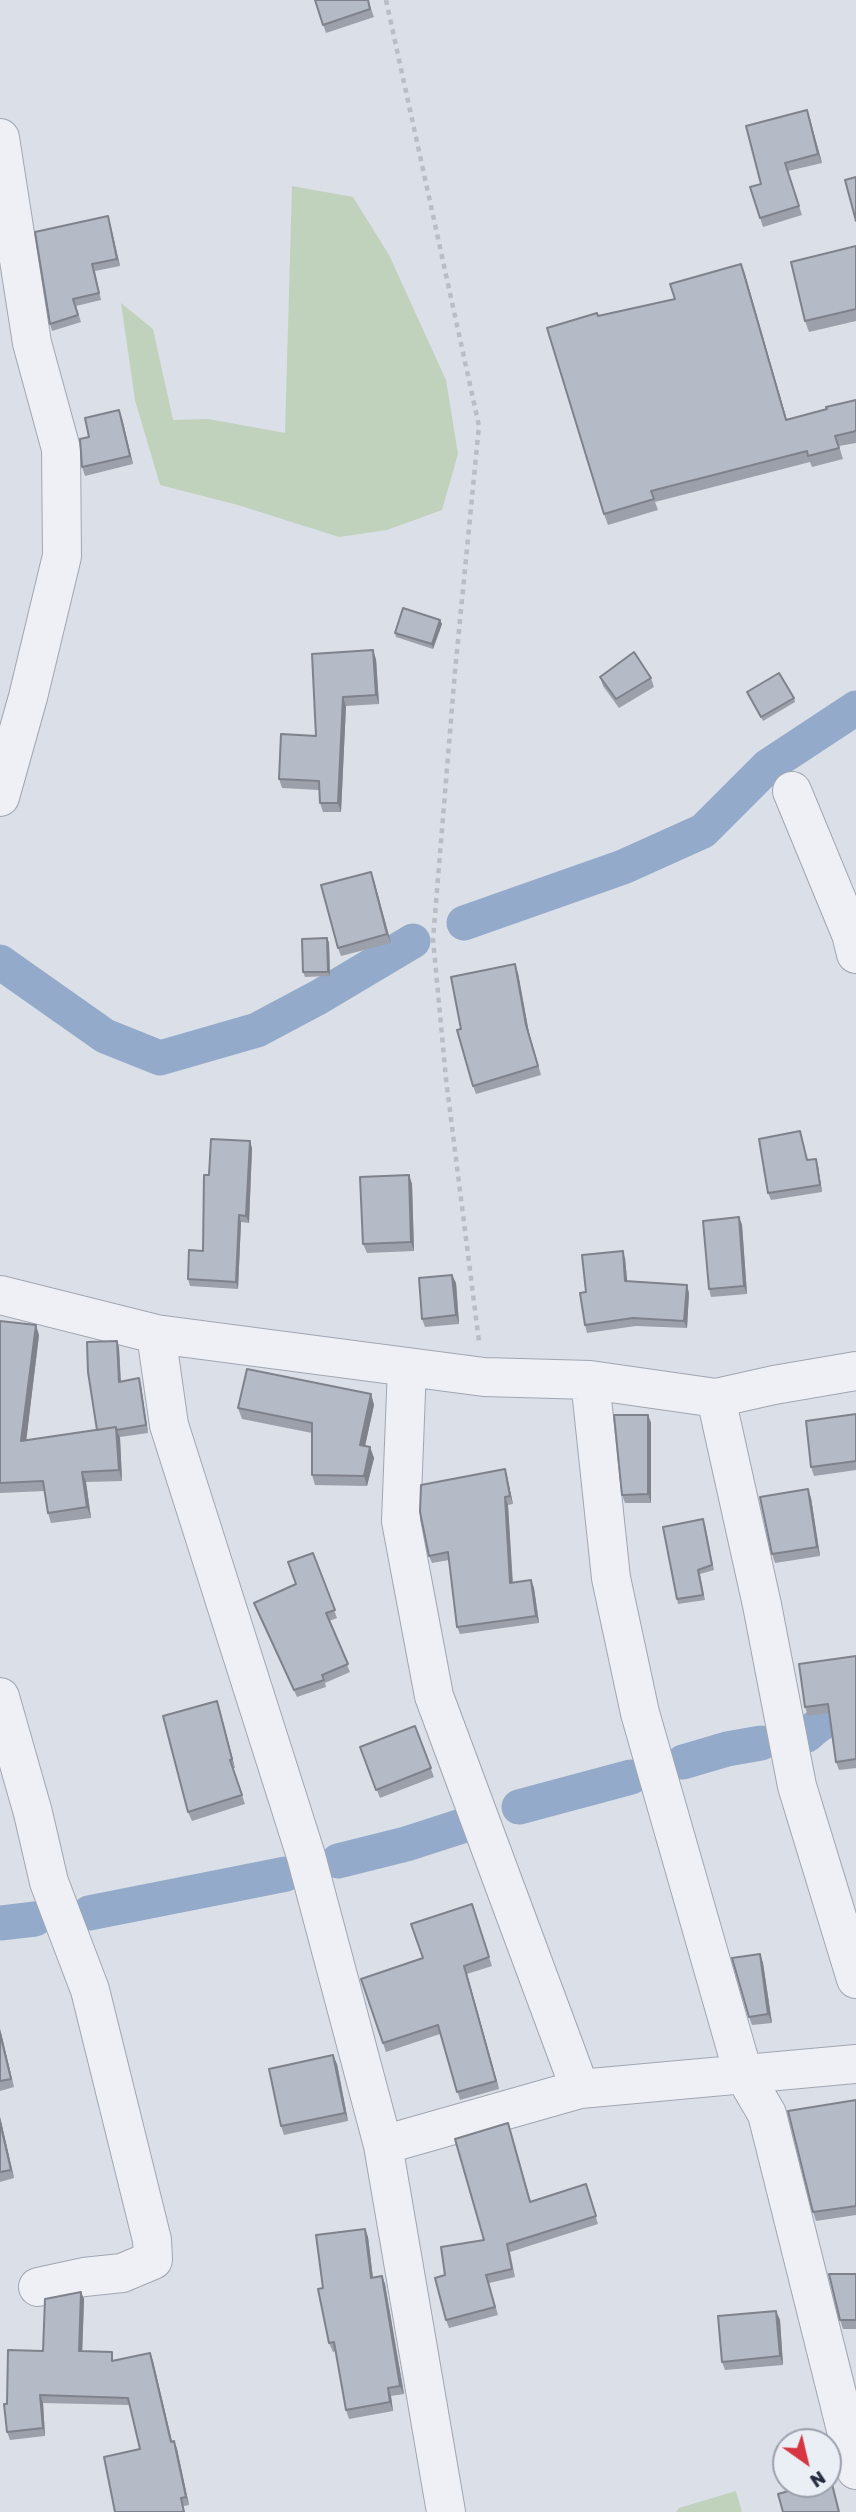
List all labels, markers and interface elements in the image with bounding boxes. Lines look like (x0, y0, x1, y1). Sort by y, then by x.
north arrow (772, 2428, 842, 2498)
text: N (806, 2466, 830, 2493)

